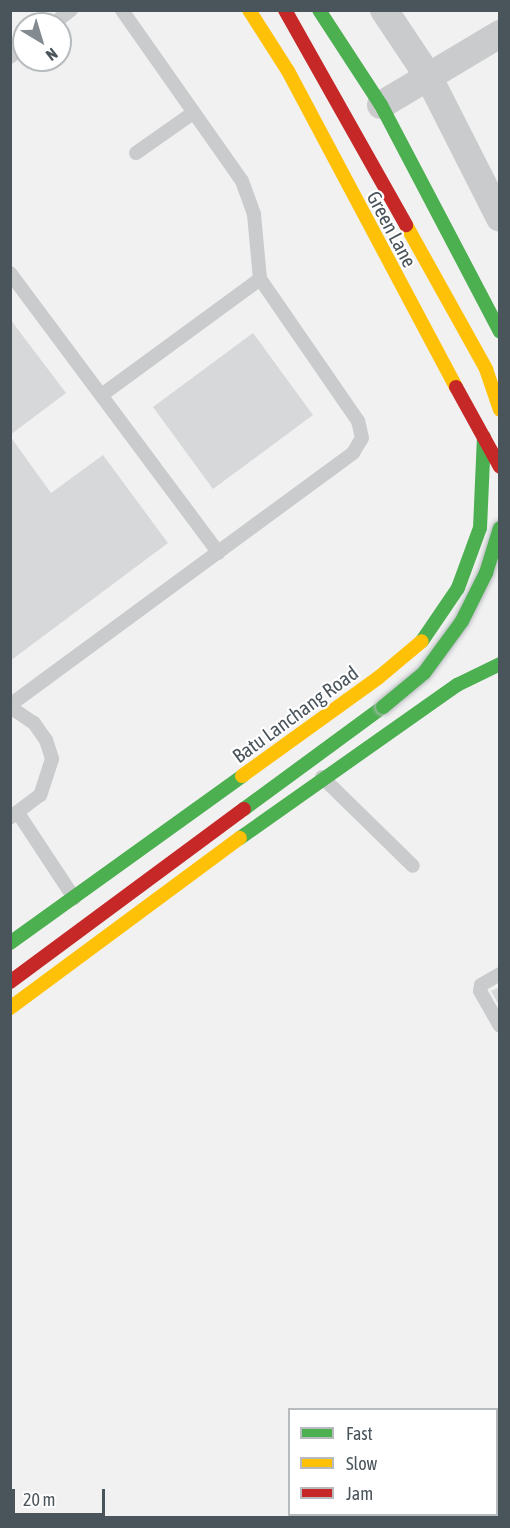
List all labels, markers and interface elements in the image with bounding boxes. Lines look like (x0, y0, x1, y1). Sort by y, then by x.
north arrow (12, 12, 72, 72)
text: N (43, 45, 61, 65)
street label: Green Lane (362, 187, 422, 271)
street label: Batu Lanchang Road (228, 660, 362, 768)
legend (288, 1408, 498, 1516)
text: Fast (346, 1423, 373, 1444)
text: Slow (346, 1453, 377, 1474)
scale bar (15, 1477, 108, 1515)
text: Jam (346, 1483, 373, 1504)
text: 20 m (23, 1489, 55, 1510)

